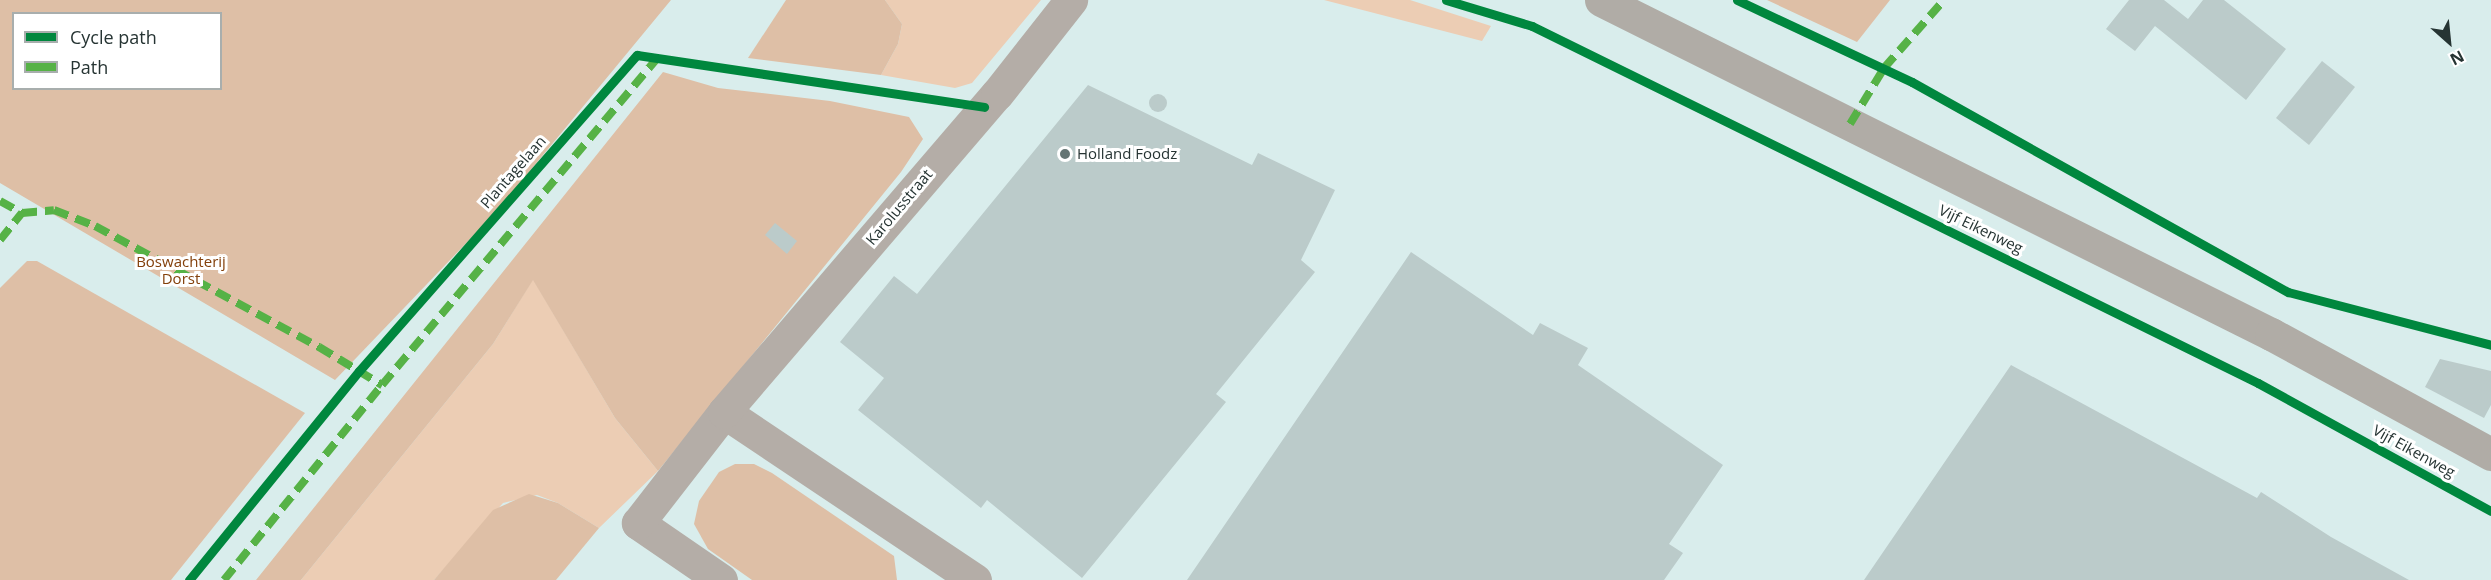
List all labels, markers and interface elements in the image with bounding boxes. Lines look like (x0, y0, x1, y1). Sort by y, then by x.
legend (12, 12, 222, 90)
north arrow (2419, 12, 2479, 72)
text: Cycle path (70, 25, 157, 49)
text: N (2446, 45, 2468, 71)
text: Path (70, 55, 108, 79)
street label: Plantagelaan (477, 132, 549, 212)
place label: Holland Foodz (1077, 145, 1177, 163)
marker: Holland Foodz (1058, 147, 1072, 161)
street label: Karolusstraat (862, 165, 936, 249)
street label: Vijf Eikenweg (1936, 201, 2026, 257)
park label: Boswachterij Dorst (136, 252, 226, 287)
street label: Vijf Eikenweg (2370, 421, 2458, 481)

